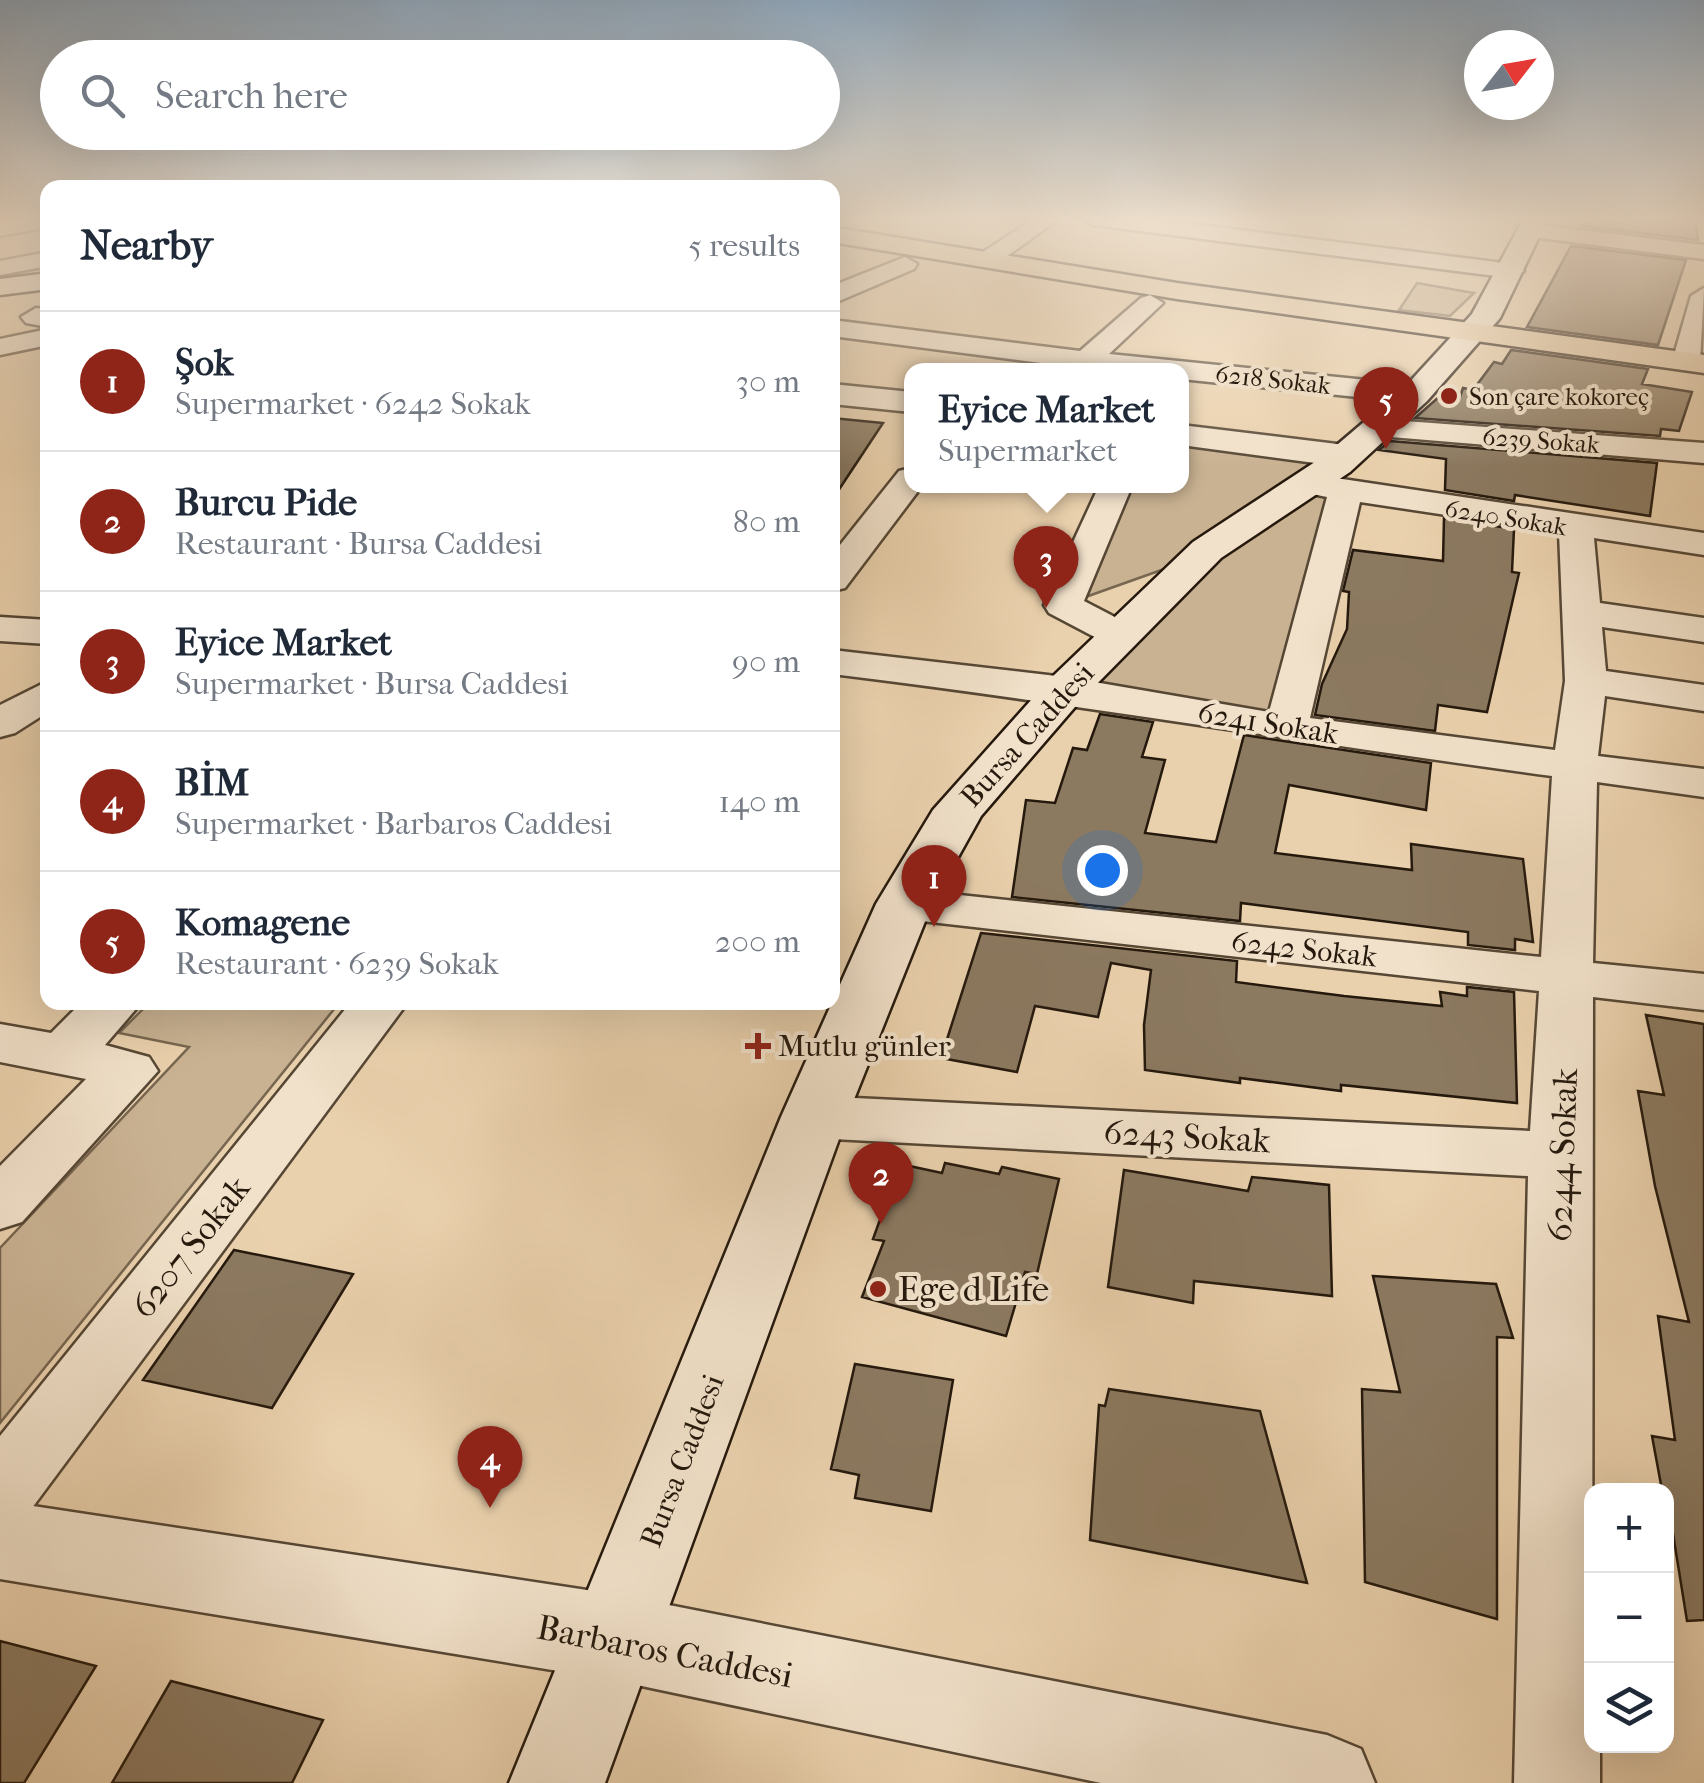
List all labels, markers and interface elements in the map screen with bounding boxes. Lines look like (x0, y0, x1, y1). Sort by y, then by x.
north arrow (1464, 30, 1554, 120)
search box (40, 40, 840, 150)
icon: search (75, 68, 130, 123)
text: Search here (155, 73, 348, 118)
text: Nearby (80, 221, 212, 270)
text: 5 results (688, 227, 800, 264)
text: Şok (175, 340, 233, 385)
street label: 6218 Sokak (1214, 359, 1333, 400)
text: 1 (107, 363, 118, 400)
text: 30 m (736, 363, 800, 400)
popup (904, 363, 1189, 493)
pin: 5 (1354, 366, 1418, 449)
place label: Son çare kokoreç (1469, 382, 1649, 412)
text: Supermarket · 6242 Sokak (175, 385, 531, 422)
marker: Son çare kokoreç (1438, 385, 1460, 407)
text: Eyice Market (938, 387, 1155, 432)
street label: 6239 Sokak (1481, 422, 1602, 459)
text: Supermarket (938, 432, 1117, 469)
text: Burcu Pide (175, 480, 357, 525)
street label: 6240 Sokak (1443, 494, 1570, 542)
text: 2 (104, 503, 121, 540)
text: 80 m (733, 503, 800, 540)
text: Restaurant · Bursa Caddesi (175, 525, 542, 562)
pin: 3 (1014, 526, 1078, 608)
text: Eyice Market (175, 620, 392, 665)
text: 3 (106, 643, 119, 680)
text: 90 m (732, 643, 800, 680)
street label: Bursa Caddesi (953, 656, 1101, 815)
text: Supermarket · Bursa Caddesi (175, 665, 569, 702)
street label: 6241 Sokak (1195, 695, 1341, 752)
text: BİM (175, 760, 249, 805)
text: 4 (103, 783, 122, 820)
text: 140 m (719, 783, 800, 820)
text: Supermarket · Barbaros Caddesi (175, 805, 612, 842)
pin: 1 (902, 844, 966, 927)
your location (1077, 845, 1128, 896)
text: Komagene (175, 900, 350, 945)
text: 5 (106, 923, 119, 960)
text: 200 m (715, 923, 800, 960)
street label: 6242 Sokak (1229, 924, 1379, 975)
text: Restaurant · 6239 Sokak (175, 945, 499, 982)
place label: Mutlu günler (778, 1029, 951, 1064)
marker: Mutlu günler (747, 1035, 769, 1057)
street label: 6244 Sokak (1539, 1067, 1586, 1243)
street label: 6243 Sokak (1102, 1112, 1272, 1161)
pin: 2 (848, 1142, 914, 1224)
street label: 6207 Sokak (122, 1168, 259, 1326)
place label: Ege d Life (898, 1269, 1049, 1310)
marker: Ege d Life (867, 1278, 889, 1300)
street label: Bursa Caddesi (633, 1370, 731, 1552)
pin: 4 (458, 1426, 522, 1508)
map controls (1584, 1483, 1674, 1753)
button: + (1584, 1483, 1674, 1573)
button: − (1584, 1573, 1674, 1663)
street label: Barbaros Caddesi (534, 1607, 796, 1696)
button: layers (1584, 1663, 1674, 1753)

